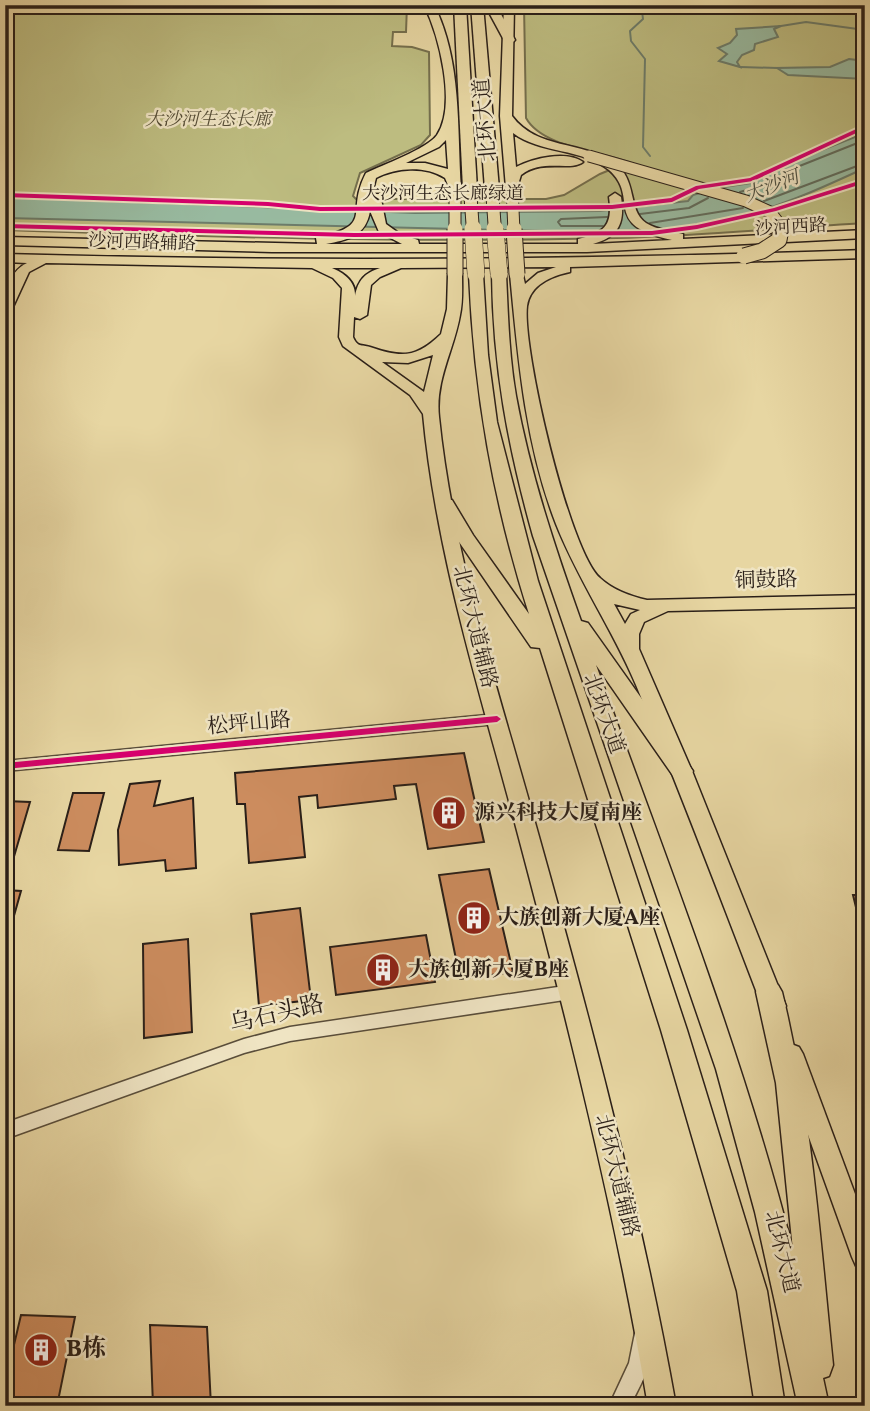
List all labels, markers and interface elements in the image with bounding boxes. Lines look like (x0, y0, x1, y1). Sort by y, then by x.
street label: 北环大道 (468, 77, 504, 163)
park label: 大沙河生态长廊 (145, 108, 274, 133)
water label: 大沙河 (741, 164, 806, 209)
street label: 大沙河生态长廊绿道 (362, 182, 524, 207)
street label: 沙河西路 (754, 214, 828, 242)
street label: 沙河西路辅路 (88, 229, 196, 257)
street label: 北环大道辅路 (445, 562, 503, 692)
street label: 铜鼓路 (734, 565, 798, 597)
street label: 北环大道 (575, 670, 631, 758)
street label: 松坪山路 (206, 706, 292, 742)
building icon: 源兴科技大厦南座 (430, 794, 468, 832)
place label: 源兴科技大厦南座 (474, 799, 642, 828)
building icon: 大族创新大厦A座 (455, 899, 493, 937)
place label: 大族创新大厦A座 (498, 904, 660, 933)
building icon: 大族创新大厦B座 (364, 951, 402, 989)
place label: 大族创新大厦B座 (408, 956, 569, 985)
street label: 乌石头路 (226, 988, 328, 1042)
street label: 北环大道辅路 (587, 1111, 645, 1241)
street label: 北环大道 (757, 1208, 805, 1296)
building icon: B栋 (22, 1331, 60, 1369)
place label: B栋 (66, 1333, 106, 1367)

